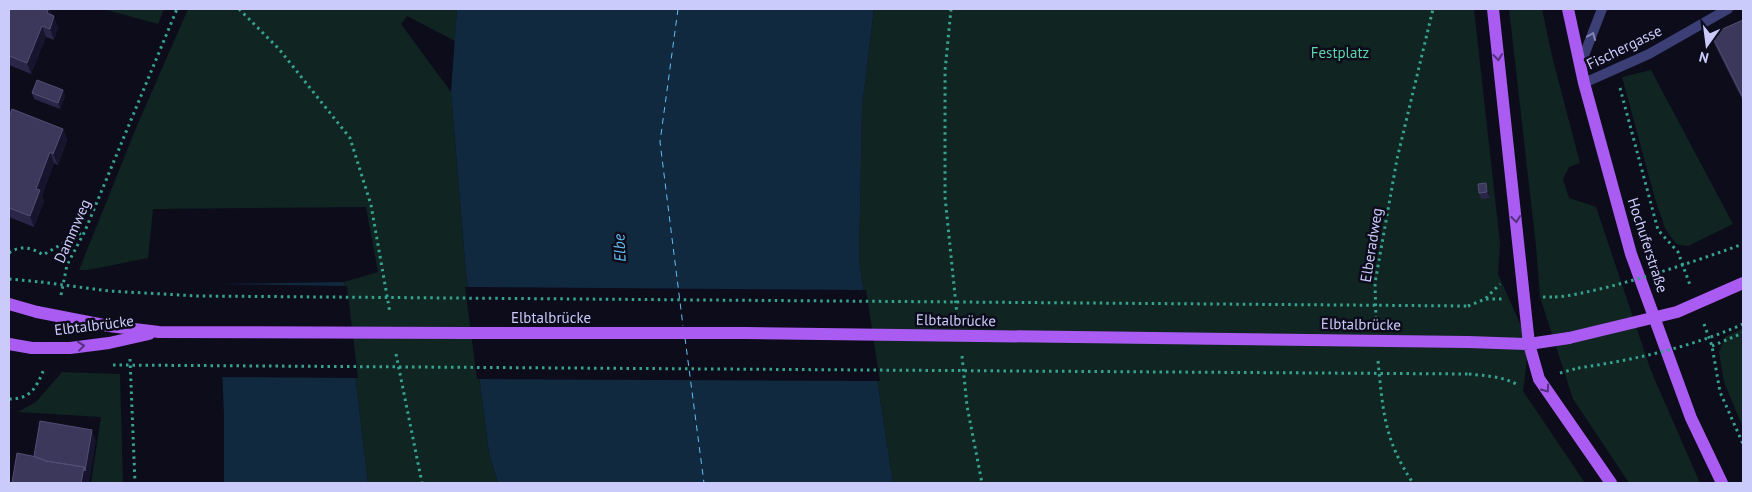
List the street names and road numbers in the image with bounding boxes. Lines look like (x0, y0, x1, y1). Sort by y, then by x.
street label: Fischergasse (1583, 21, 1665, 73)
street label: Hochuferstraße (1624, 195, 1672, 295)
street label: Dammweg (49, 196, 95, 266)
street label: Elberadweg (1356, 206, 1386, 284)
street label: Elbtalbrücke (511, 308, 591, 327)
street label: Elbtalbrücke (916, 310, 996, 330)
street label: Elbtalbrücke (53, 311, 135, 339)
street label: Elbtalbrücke (1321, 314, 1401, 334)

